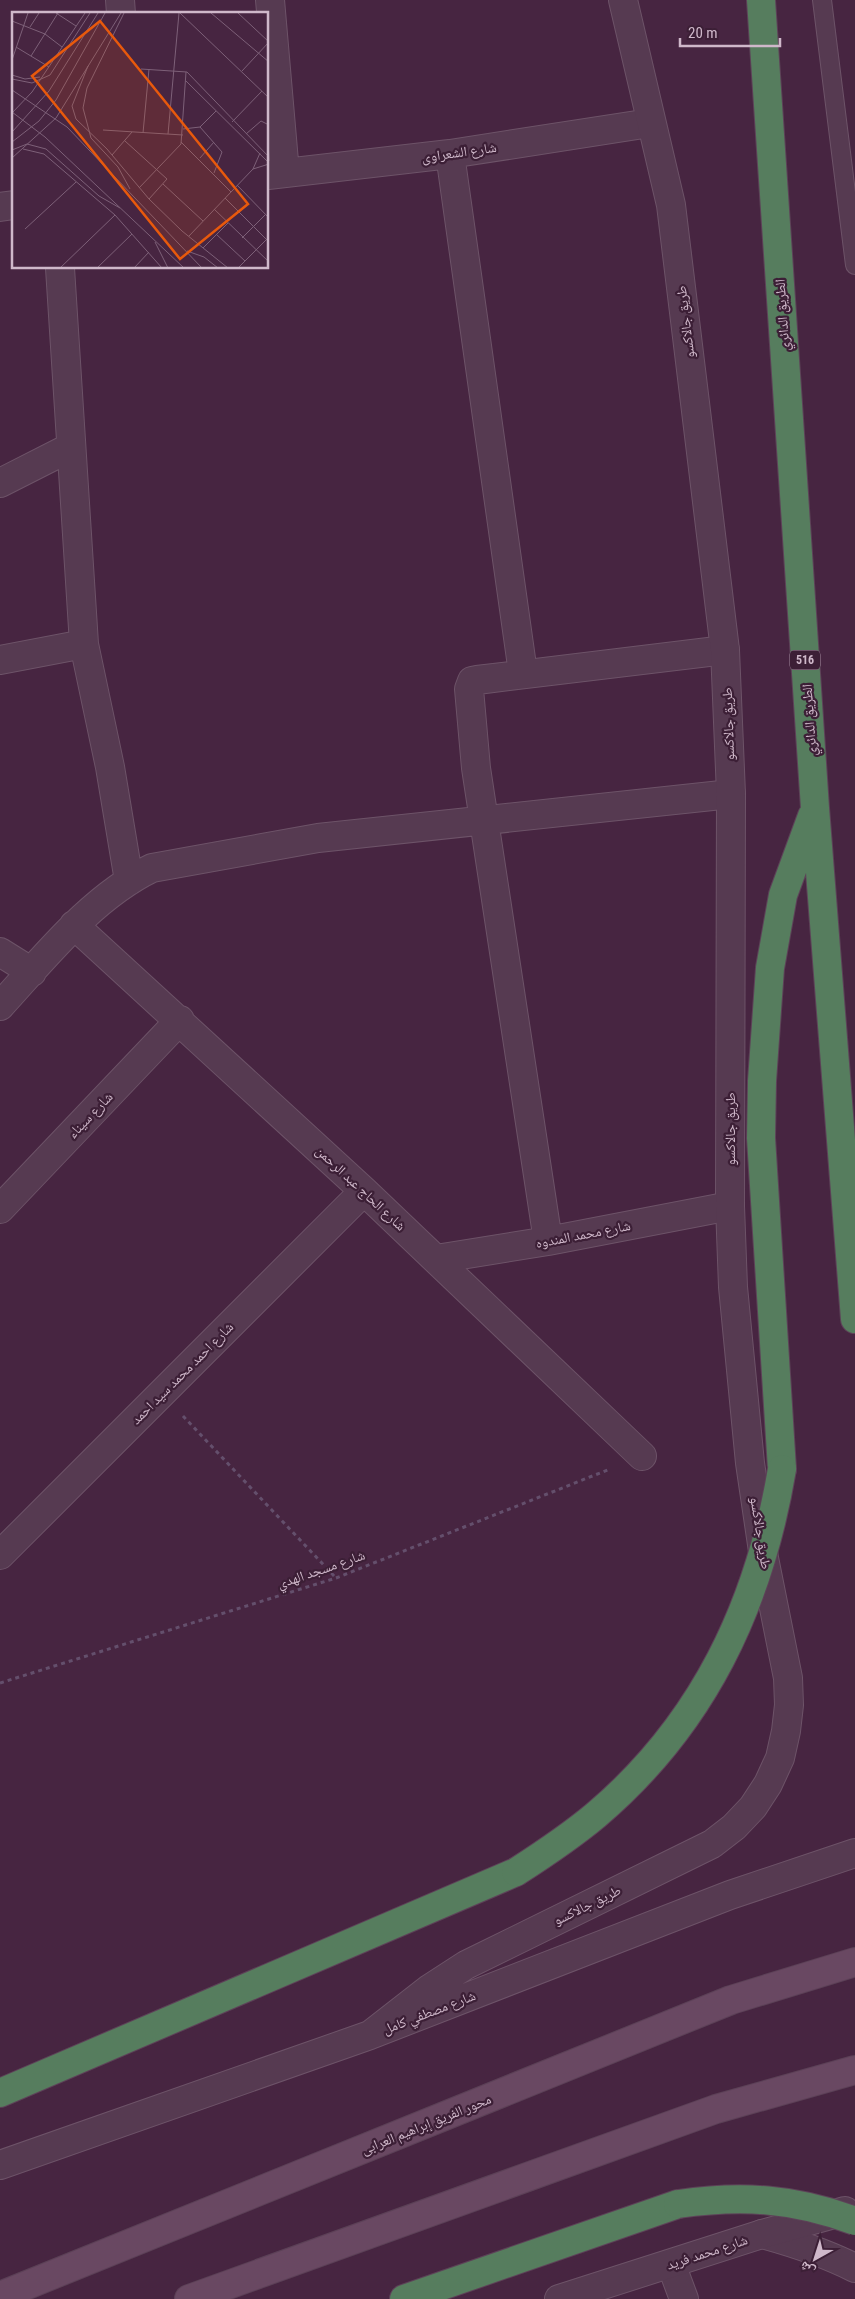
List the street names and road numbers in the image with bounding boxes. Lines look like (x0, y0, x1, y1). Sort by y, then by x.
street label: شارع الشعراوى (421, 139, 498, 167)
street label: الطريق الدائري (772, 278, 796, 352)
street label: طريق جالاكسو (673, 284, 699, 359)
road number: 516 (790, 650, 820, 670)
street label: الطريق الدائري (799, 683, 823, 757)
street label: طريق جالاكسو (719, 687, 739, 761)
street label: شارع سيناء (64, 1089, 117, 1143)
street label: طريق جالاكسو (722, 1092, 740, 1166)
street label: شارع الحاج عبد الرحمن (311, 1142, 409, 1235)
street label: شارع محمد المندوه (534, 1217, 632, 1253)
street label: شارع احمد محمد سيد احمد (128, 1319, 238, 1429)
street label: طريق جالاكسو (745, 1496, 775, 1571)
street label: شارع مسجد الهدي (275, 1547, 368, 1595)
street label: طريق جالاكسو (551, 1882, 624, 1930)
street label: شارع مصطفي كامل (380, 1987, 479, 2040)
street label: محور الفريق إبراهيم العرابى (359, 2091, 494, 2159)
street label: شارع محمد فريد (665, 2231, 750, 2275)

